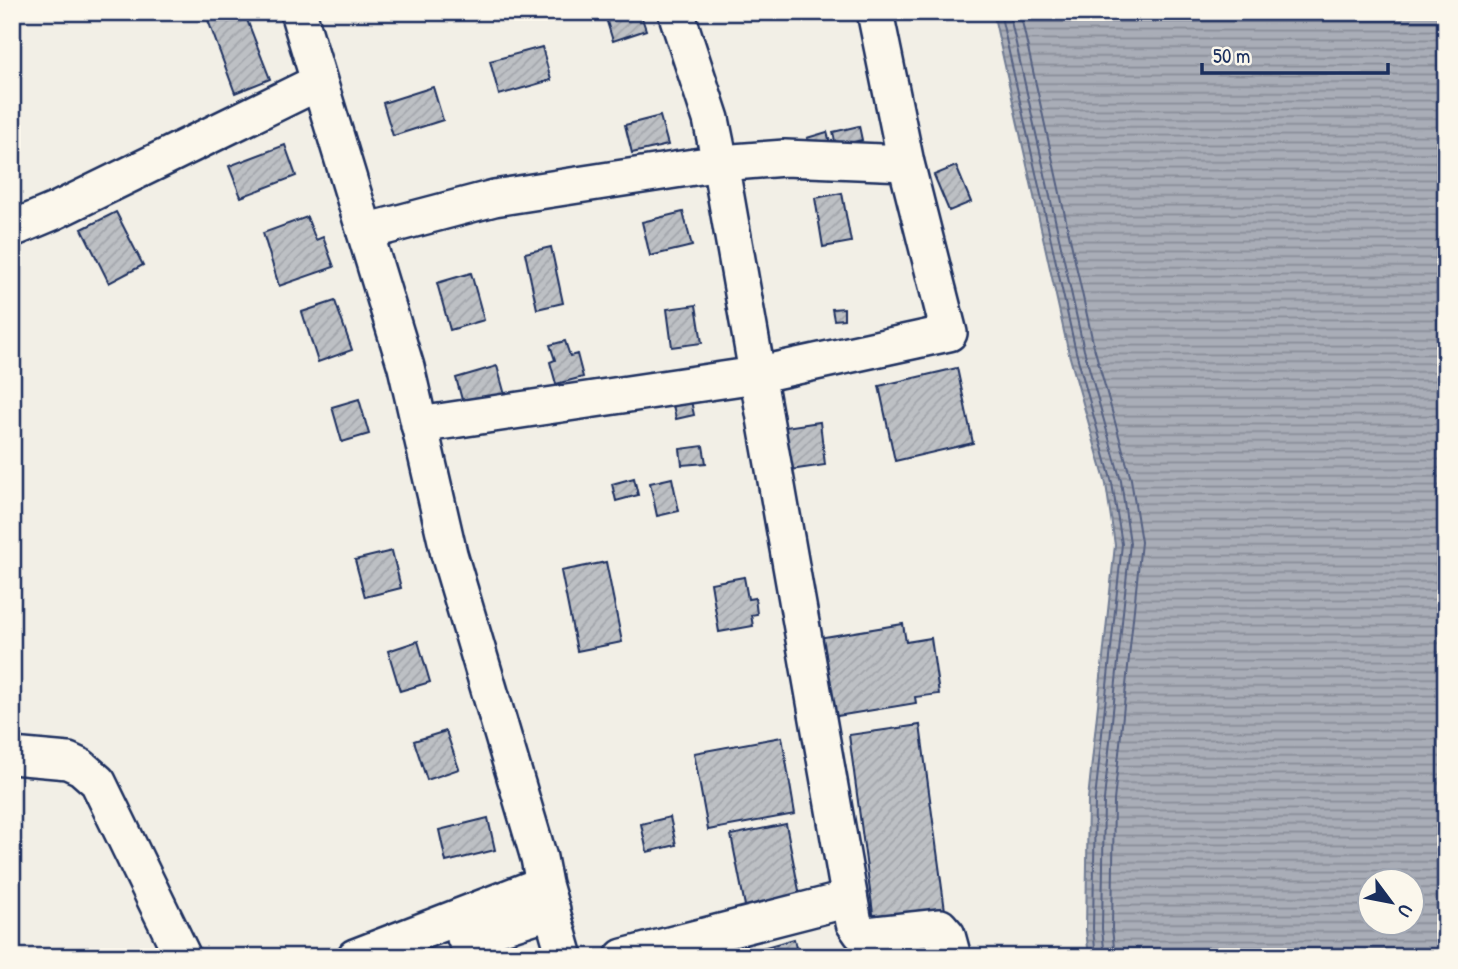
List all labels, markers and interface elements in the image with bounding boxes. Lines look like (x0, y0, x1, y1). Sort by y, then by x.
scale bar (1202, 32, 1388, 76)
text: 50 m (1213, 41, 1250, 70)
north arrow (1356, 867, 1426, 937)
text: U (1391, 900, 1419, 923)

